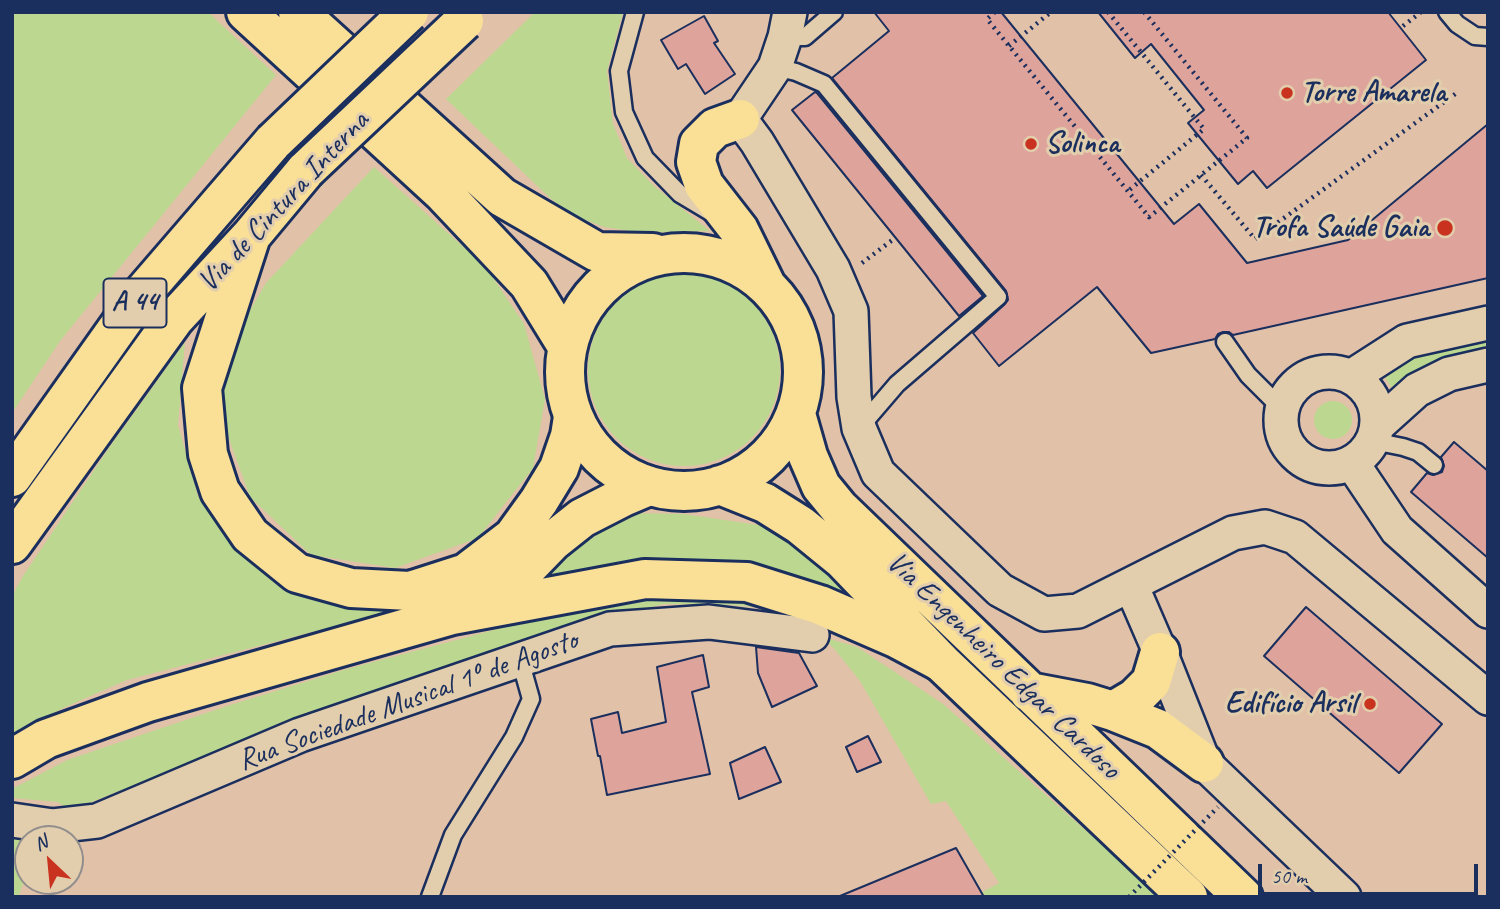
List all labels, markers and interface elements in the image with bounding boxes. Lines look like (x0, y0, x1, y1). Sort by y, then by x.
place label: Torre Amarela (1301, 75, 1446, 111)
marker: Torre Amarela (1279, 85, 1295, 101)
street label: Via de Cintura Interna (191, 104, 377, 300)
place label: Solinca (1045, 126, 1119, 162)
marker: Solinca (1023, 136, 1039, 152)
place label: Trofa Saúde Gaia (1252, 210, 1429, 246)
marker: Trofa Saúde Gaia (1435, 218, 1455, 238)
road number: A 44 (104, 278, 166, 328)
street label: Via Engenheiro Edgar Cardoso (878, 545, 1128, 787)
street label: Rua Sociedade Musical 1º de Agosto (233, 623, 583, 779)
place label: Edifício Arsil (1225, 686, 1356, 722)
marker: Edifício Arsil (1362, 696, 1378, 712)
north arrow (14, 825, 84, 895)
text: N (30, 830, 51, 856)
scale bar (1262, 850, 1482, 894)
text: 50 m (1271, 863, 1307, 889)

